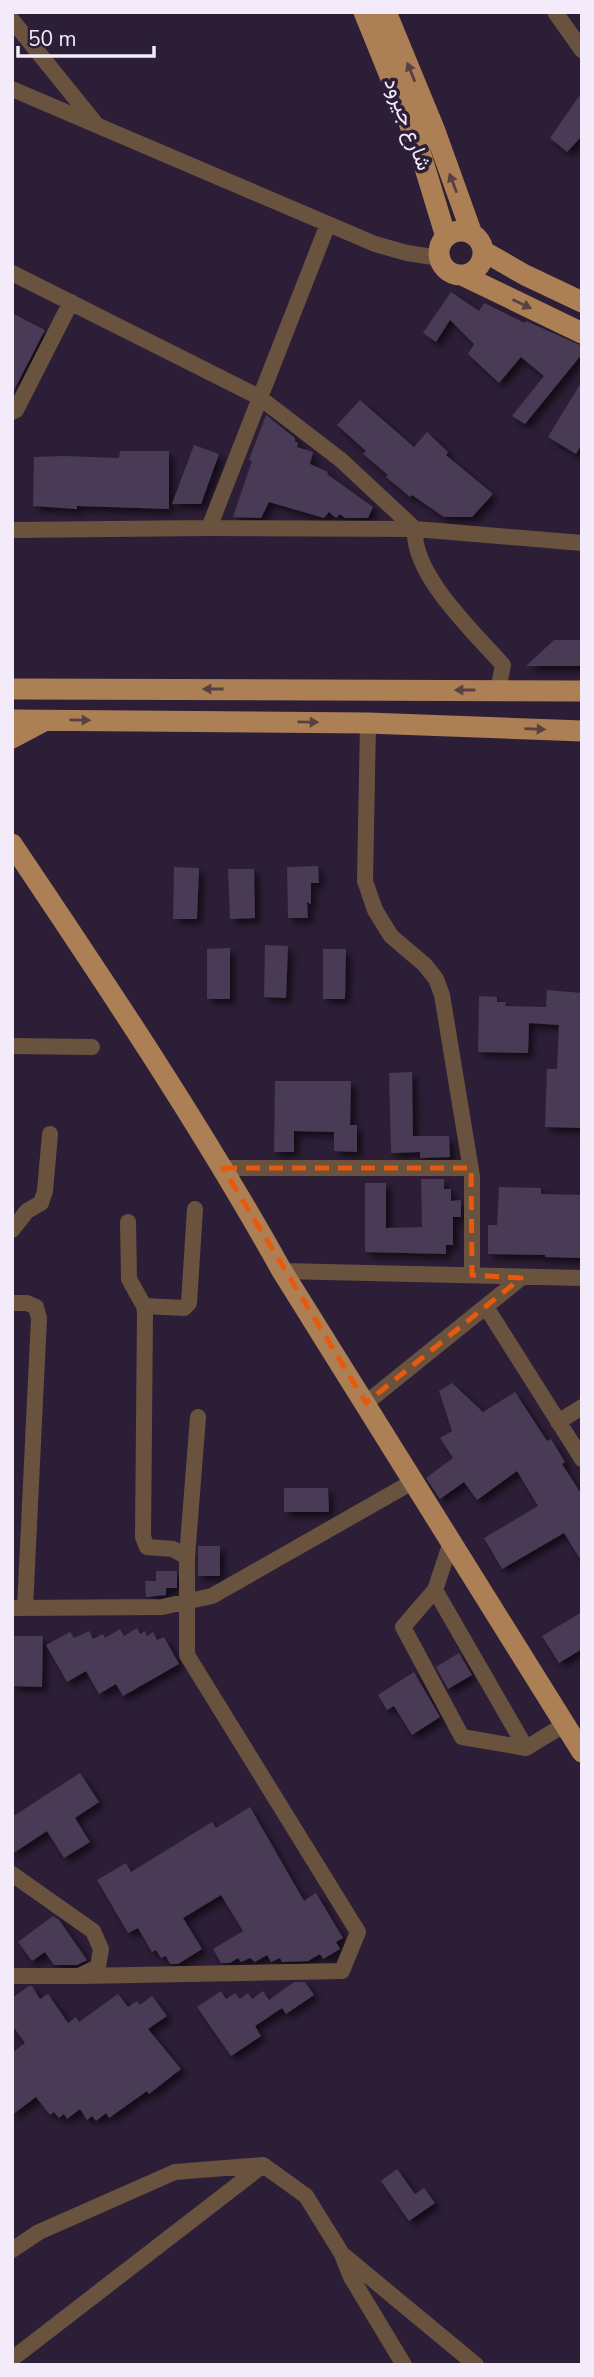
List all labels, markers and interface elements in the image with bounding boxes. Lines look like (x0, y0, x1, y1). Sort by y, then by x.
scale bar (18, 14, 154, 58)
text: 50 m (28, 25, 77, 53)
one-way arrow (405, 61, 416, 82)
street label: شارع جيرود (378, 74, 438, 174)
one-way arrow (447, 172, 458, 193)
one-way arrow (512, 298, 532, 310)
one-way arrow (201, 683, 223, 695)
one-way arrow (453, 684, 475, 696)
one-way arrow (70, 714, 92, 726)
one-way arrow (297, 716, 319, 728)
one-way arrow (525, 724, 547, 735)

